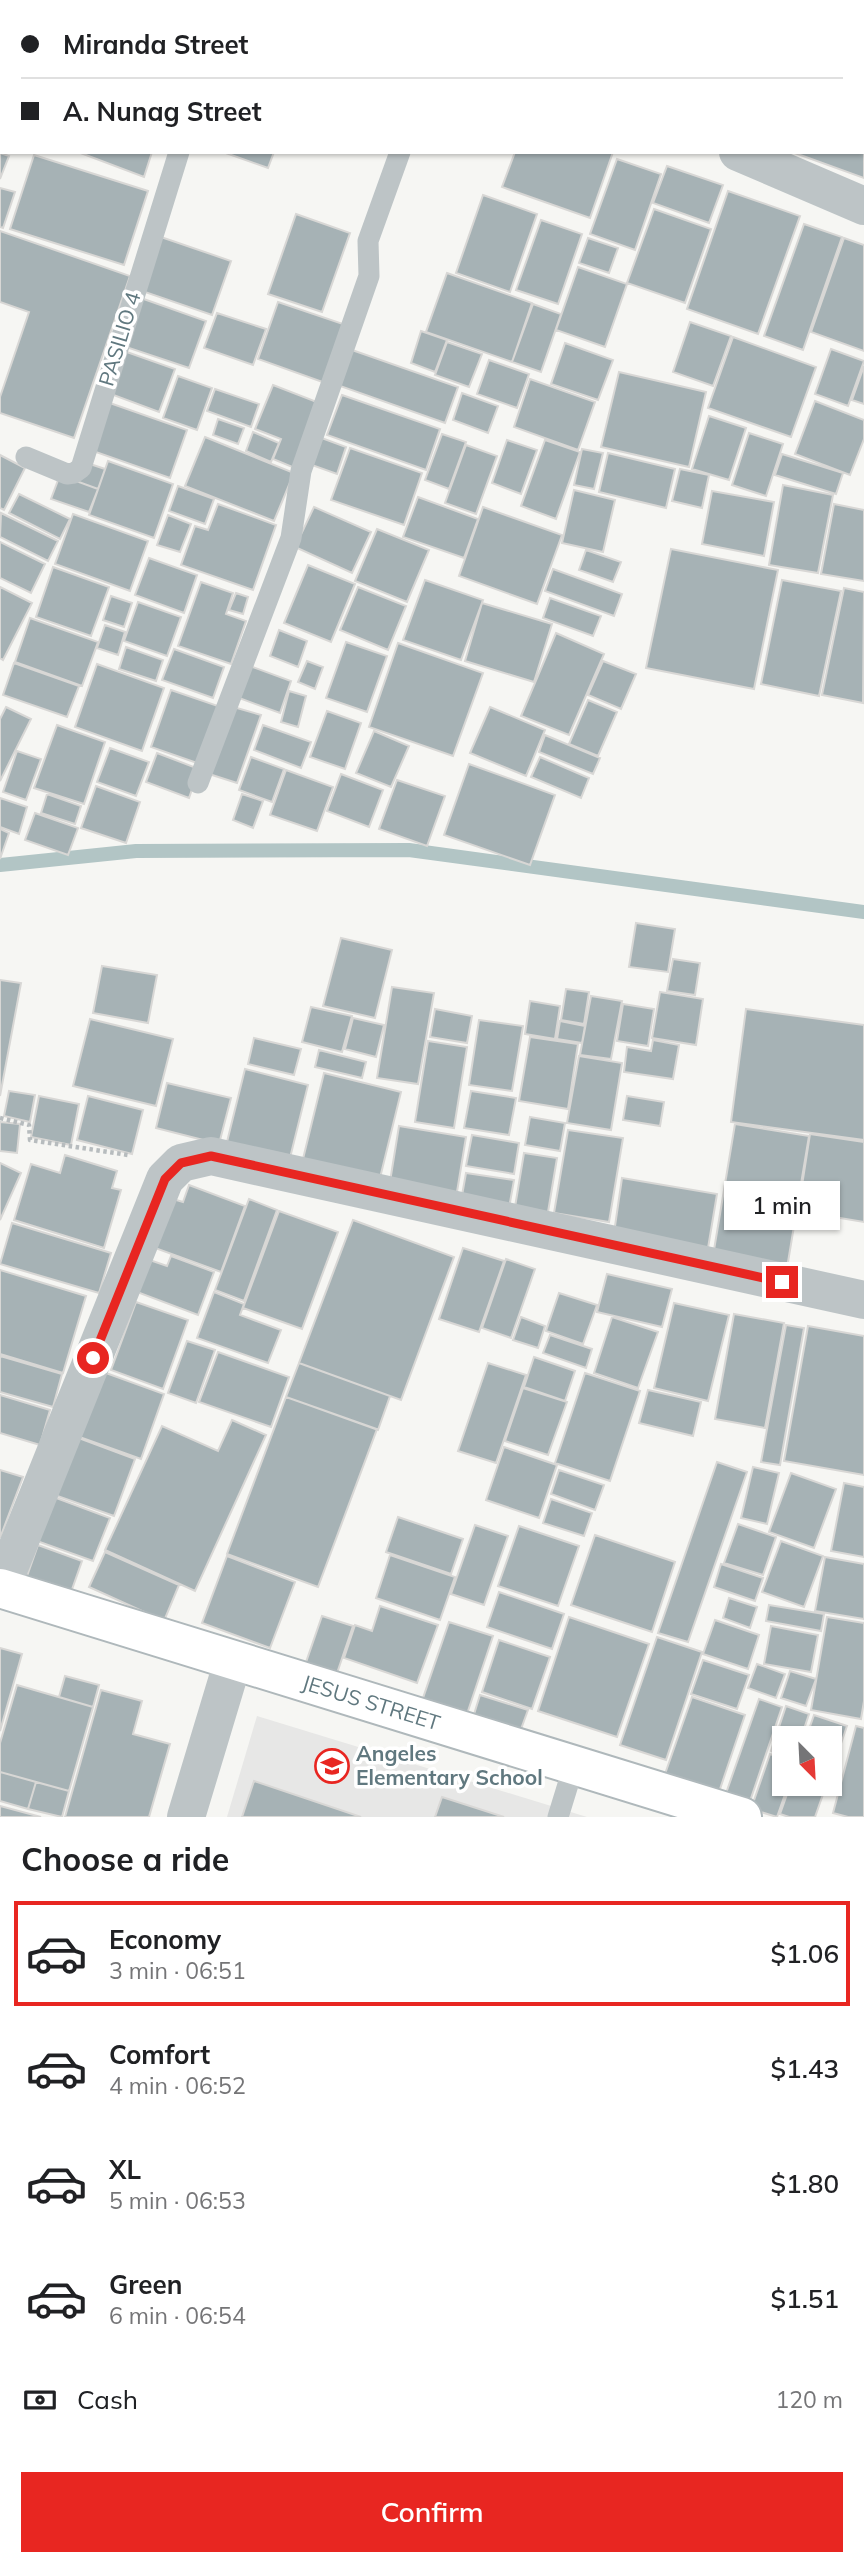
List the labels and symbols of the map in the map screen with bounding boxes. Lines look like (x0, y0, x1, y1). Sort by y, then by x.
street label: PASILIO 4 (92, 288, 146, 389)
callout: 1 min (724, 1180, 840, 1230)
route end (766, 1266, 798, 1298)
route start (77, 1342, 109, 1374)
street label: JESUS STREET (299, 1669, 444, 1735)
north arrow (772, 1726, 842, 1796)
place label: Angeles Elementary School (356, 1740, 543, 1790)
school or university icon: Angeles Elementary School (313, 1747, 351, 1785)

